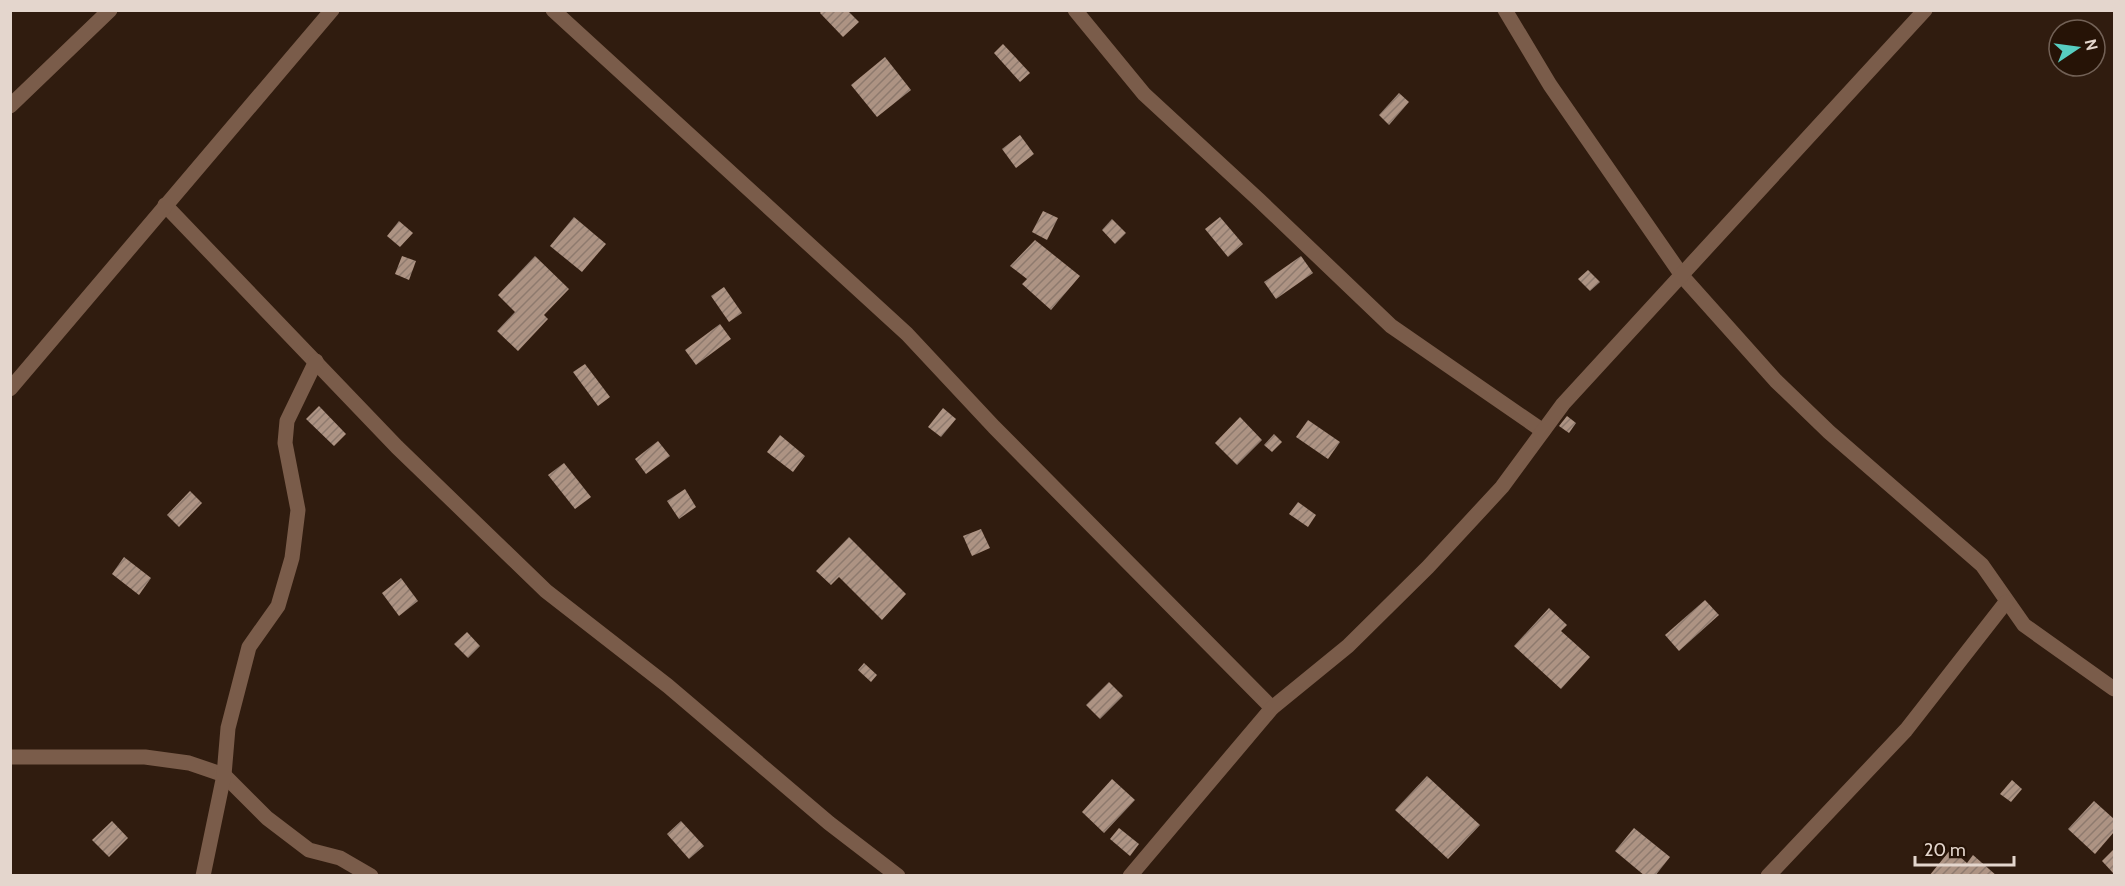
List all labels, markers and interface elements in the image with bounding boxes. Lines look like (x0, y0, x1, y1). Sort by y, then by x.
north arrow (2047, 18, 2107, 78)
text: N (2081, 37, 2102, 52)
scale bar (1915, 829, 2014, 867)
text: 20 m (1924, 839, 1966, 861)

